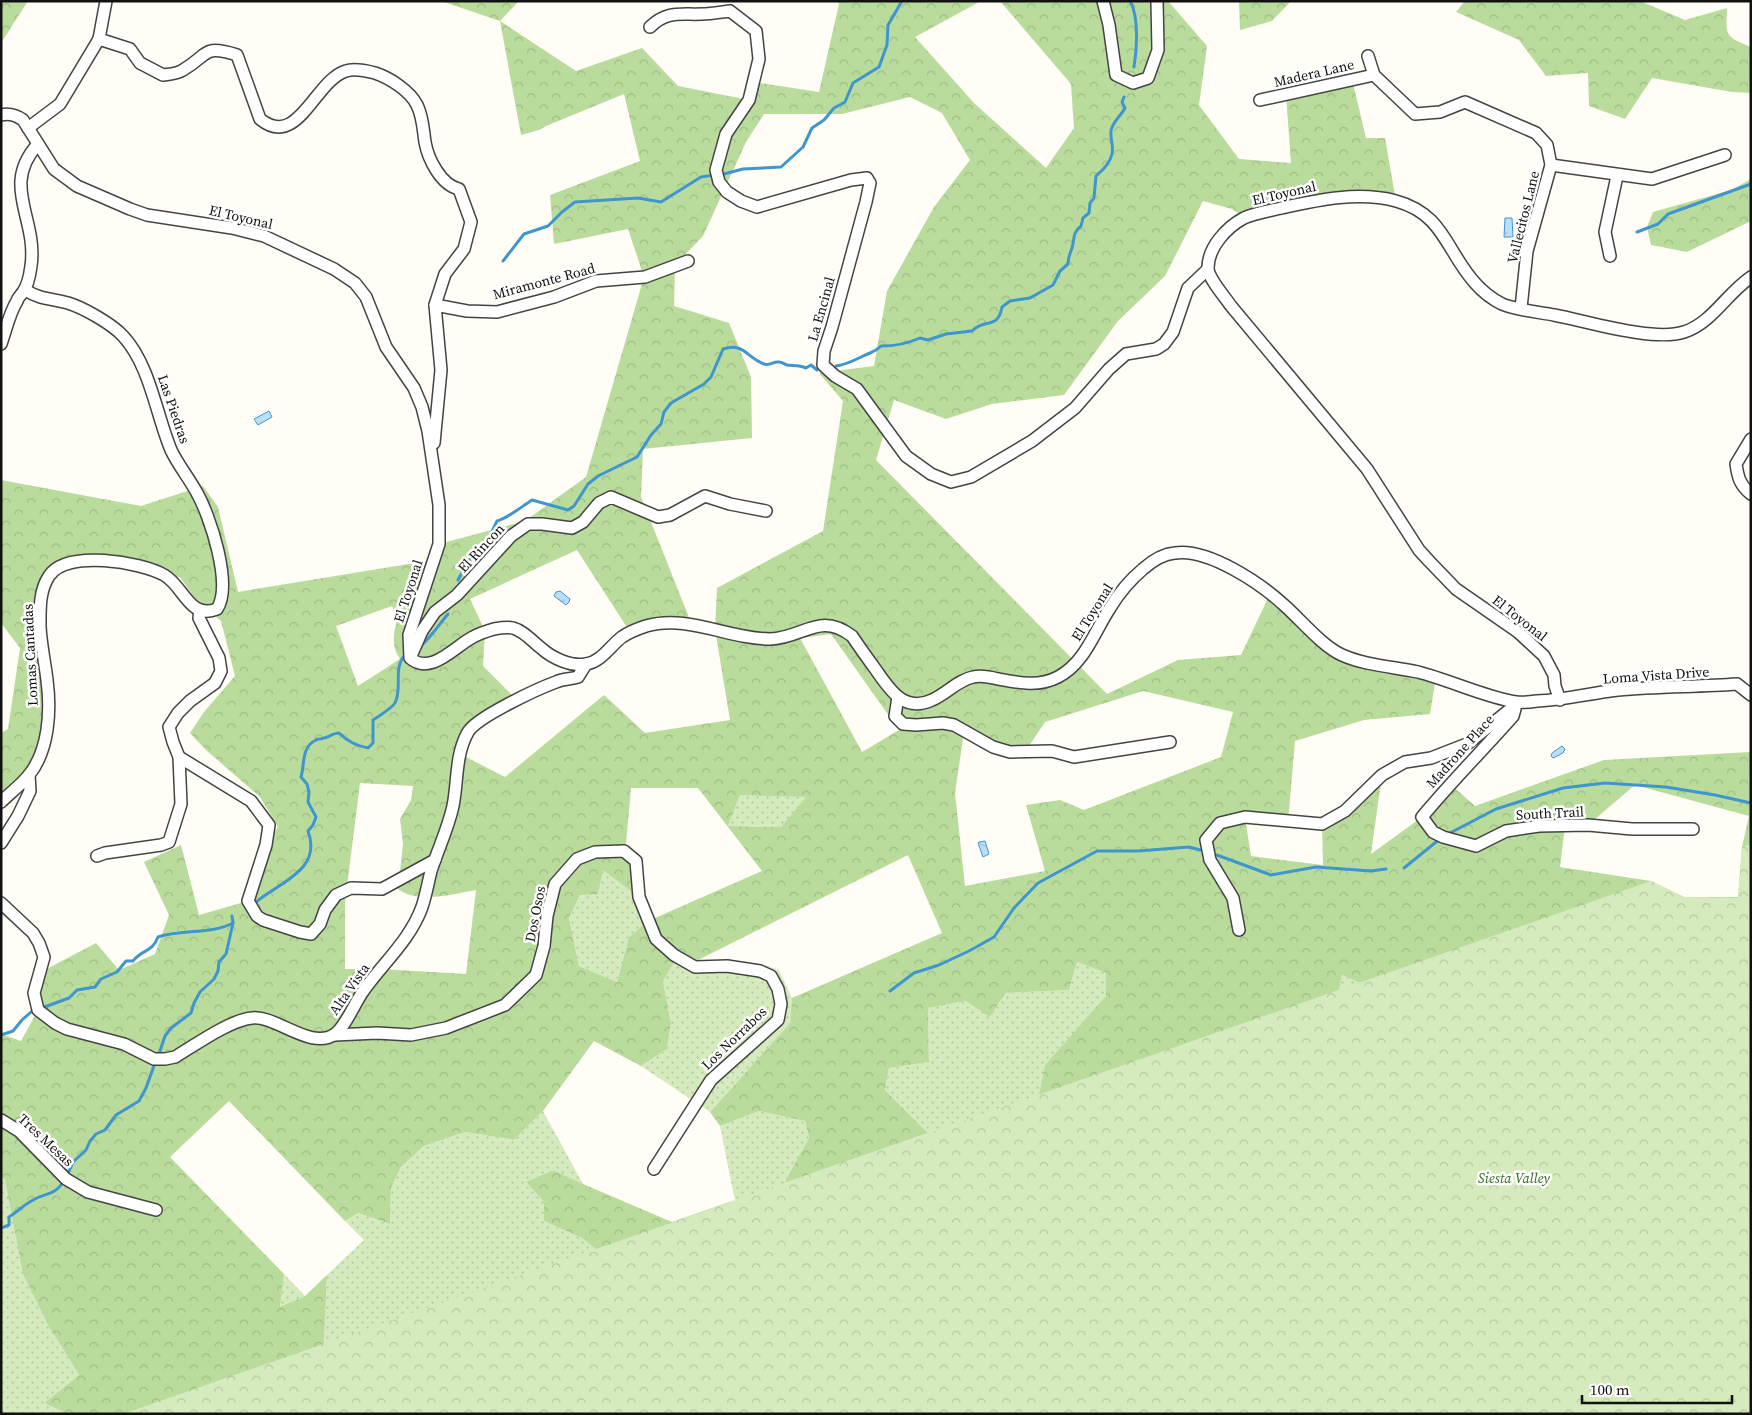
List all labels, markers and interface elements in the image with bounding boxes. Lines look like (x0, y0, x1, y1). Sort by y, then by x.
street label: Madera Lane (1272, 54, 1356, 92)
street label: Vallecitos Lane (1502, 169, 1544, 265)
street label: El Toyonal (1250, 176, 1318, 210)
street label: El Toyonal (207, 200, 275, 234)
street label: Miramonte Road (491, 258, 597, 304)
street label: La Encinal (802, 274, 840, 344)
street label: Las Piedras (153, 372, 195, 446)
street label: El Rincon (453, 519, 509, 577)
street label: El Toyonal (388, 557, 428, 625)
street label: El Toyonal (1066, 579, 1118, 645)
street label: El Toyonal (1488, 590, 1552, 646)
street label: Lomas Cantadas (17, 603, 43, 707)
street label: Loma Vista Drive (1602, 661, 1710, 689)
street label: Madrone Place (1421, 710, 1499, 792)
street label: South Trail (1515, 801, 1585, 825)
street label: Dos Osos (520, 884, 550, 944)
street label: Alta Vista (324, 958, 375, 1019)
street label: Los Norrabos (697, 1002, 771, 1074)
street label: Tres Mesas (14, 1109, 78, 1171)
park label: Siesta Valley (1478, 1168, 1550, 1188)
scale bar (1582, 1372, 1732, 1404)
text: 100 m (1590, 1379, 1630, 1400)

